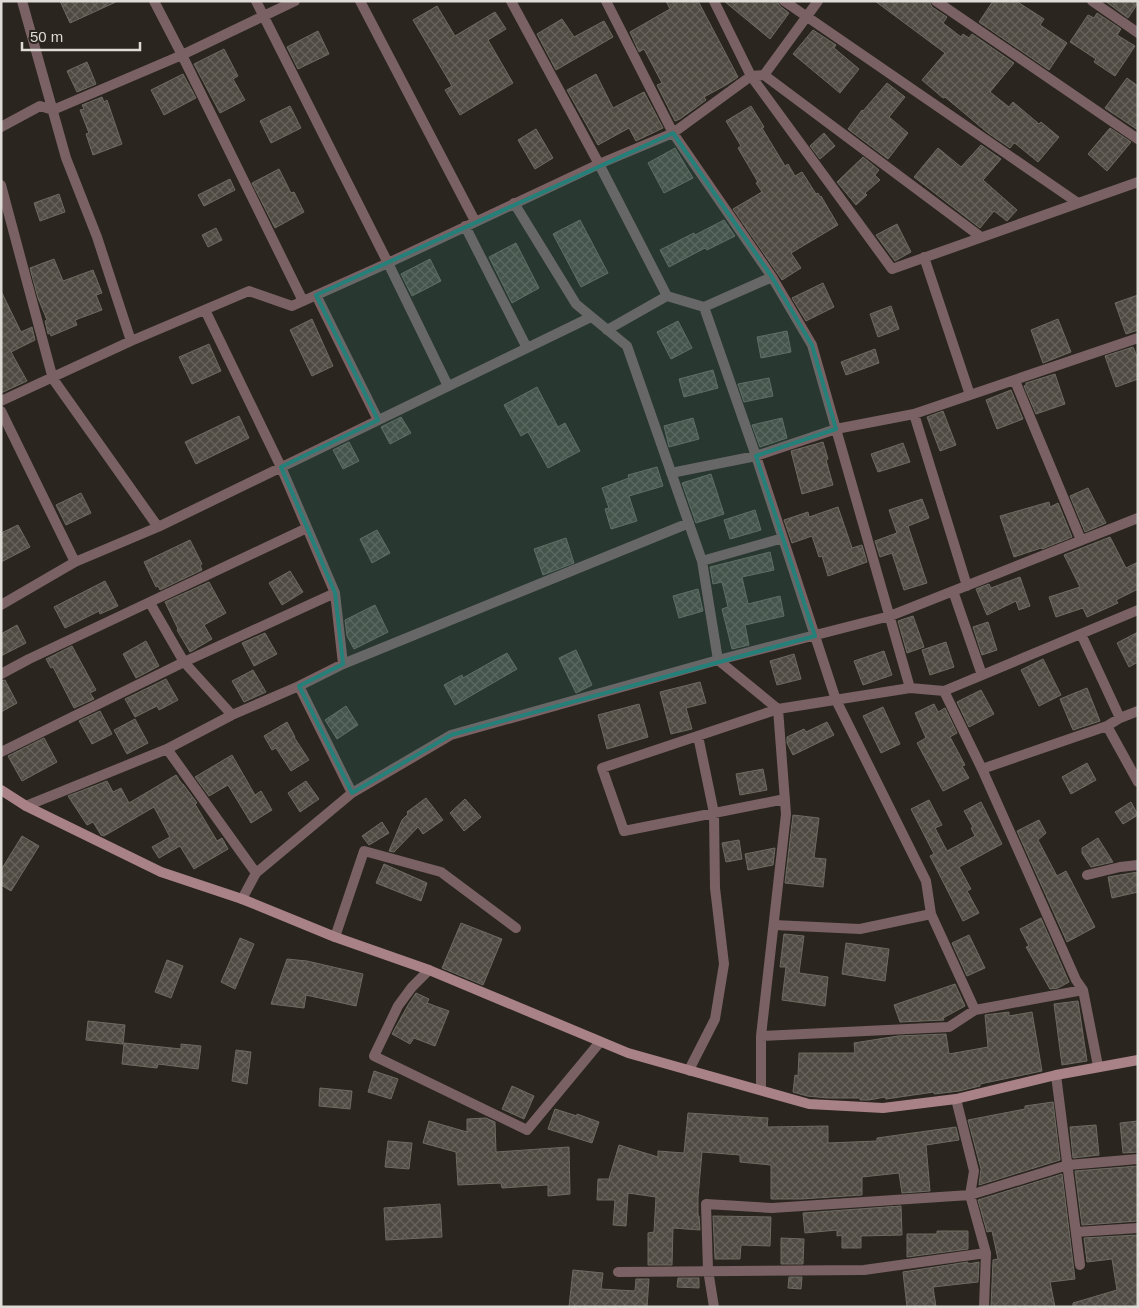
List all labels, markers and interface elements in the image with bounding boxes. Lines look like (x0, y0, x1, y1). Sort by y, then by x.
scale bar (22, 20, 140, 52)
text: 50 m (30, 28, 63, 45)

